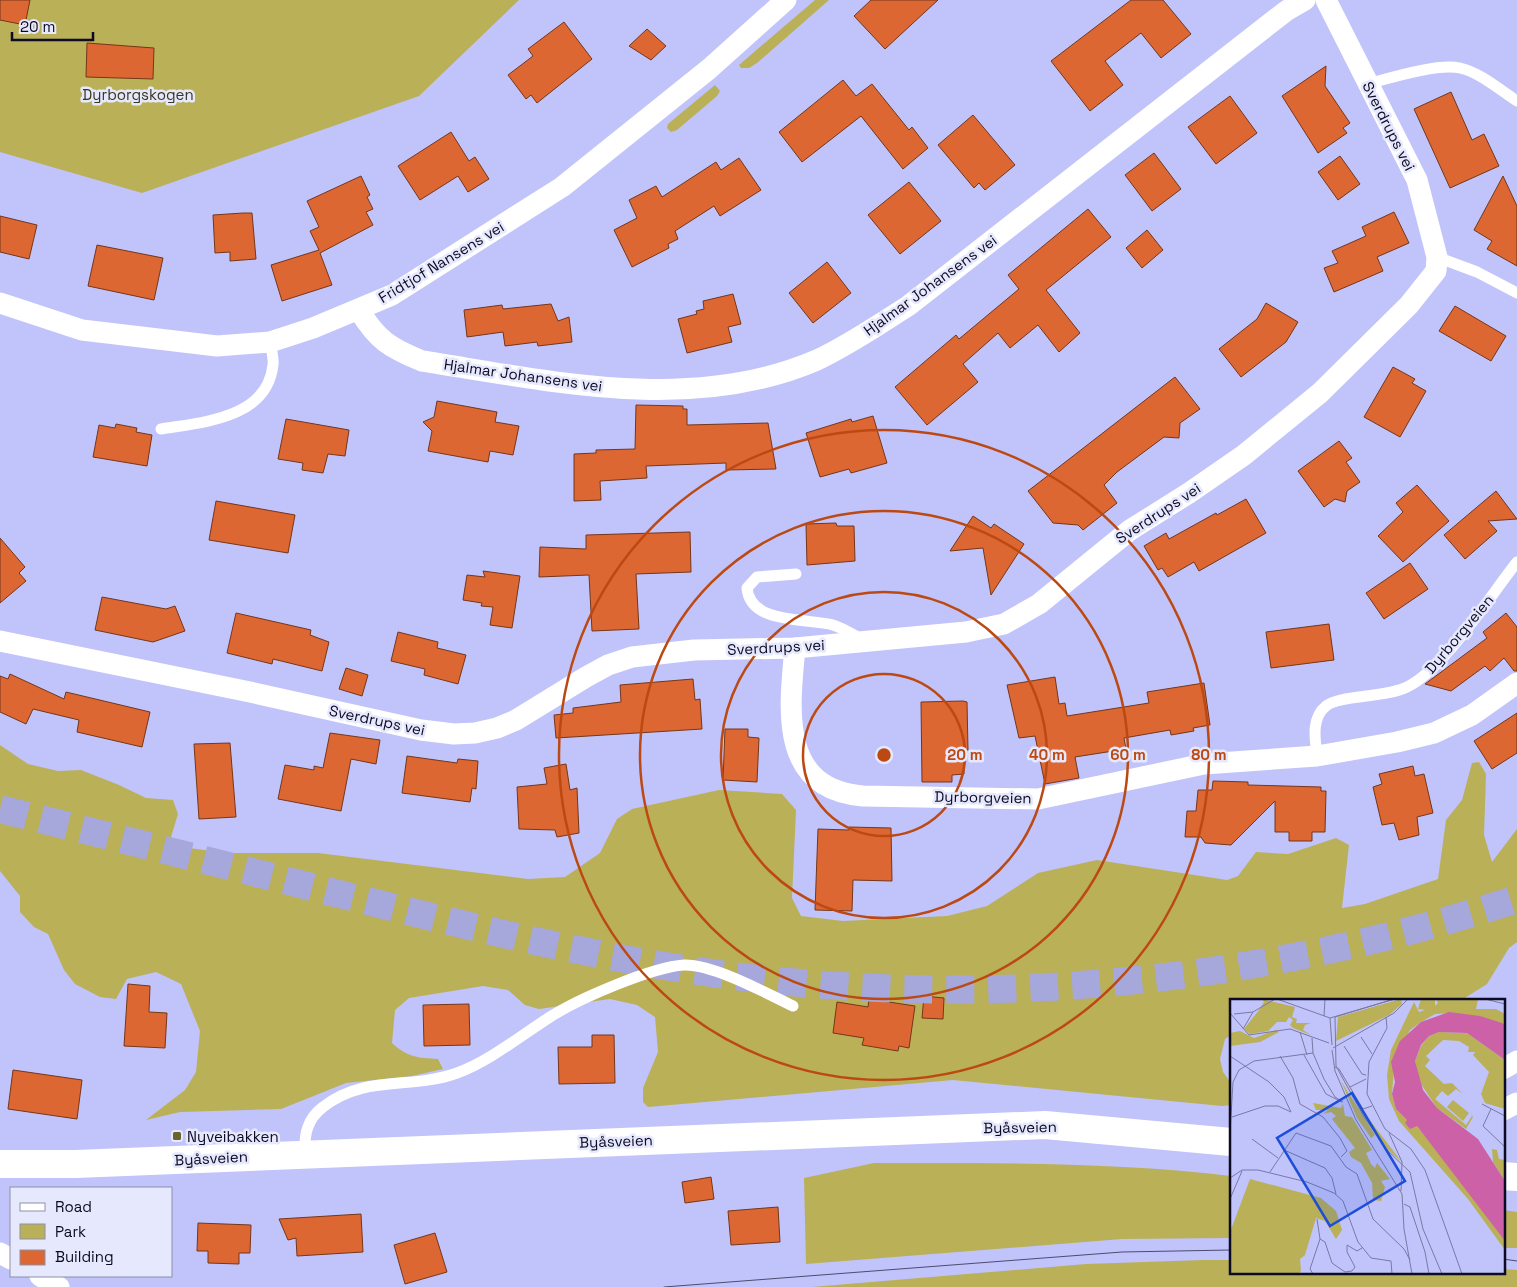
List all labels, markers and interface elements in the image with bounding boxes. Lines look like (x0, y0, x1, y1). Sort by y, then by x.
scale bar (12, 10, 94, 42)
text: 20 m (20, 17, 55, 36)
street label: Sverdrups vei (1358, 78, 1420, 174)
park label: Dyrborgskogen (82, 85, 194, 104)
street label: Fridtjof Nansens vei (375, 217, 507, 307)
street label: Hjalmar Johansens vei (860, 230, 1000, 340)
street label: Hjalmar Johansens vei (443, 354, 603, 396)
street label: Sverdrups vei (1112, 478, 1204, 548)
street label: Dyrborgveien (1421, 591, 1497, 677)
street label: Sverdrups vei (727, 635, 825, 659)
street label: Sverdrups vei (327, 701, 427, 739)
text: 20 m (947, 745, 983, 764)
text: 40 m (1029, 745, 1065, 764)
text: 60 m (1110, 745, 1146, 764)
text: 80 m (1191, 745, 1227, 764)
centre of rings (875, 746, 893, 764)
street label: Dyrborgveien (934, 787, 1032, 807)
inset map (1230, 999, 1504, 1274)
street label: Byåsveien (983, 1117, 1057, 1137)
place label: Nyveibakken (187, 1127, 279, 1146)
marker: Nyveibakken (171, 1130, 183, 1142)
street label: Byåsveien (579, 1130, 653, 1152)
street label: Byåsveien (174, 1147, 248, 1169)
legend (10, 1187, 172, 1277)
text: Road (55, 1197, 92, 1216)
text: Park (55, 1222, 86, 1241)
text: Building (55, 1247, 114, 1266)

